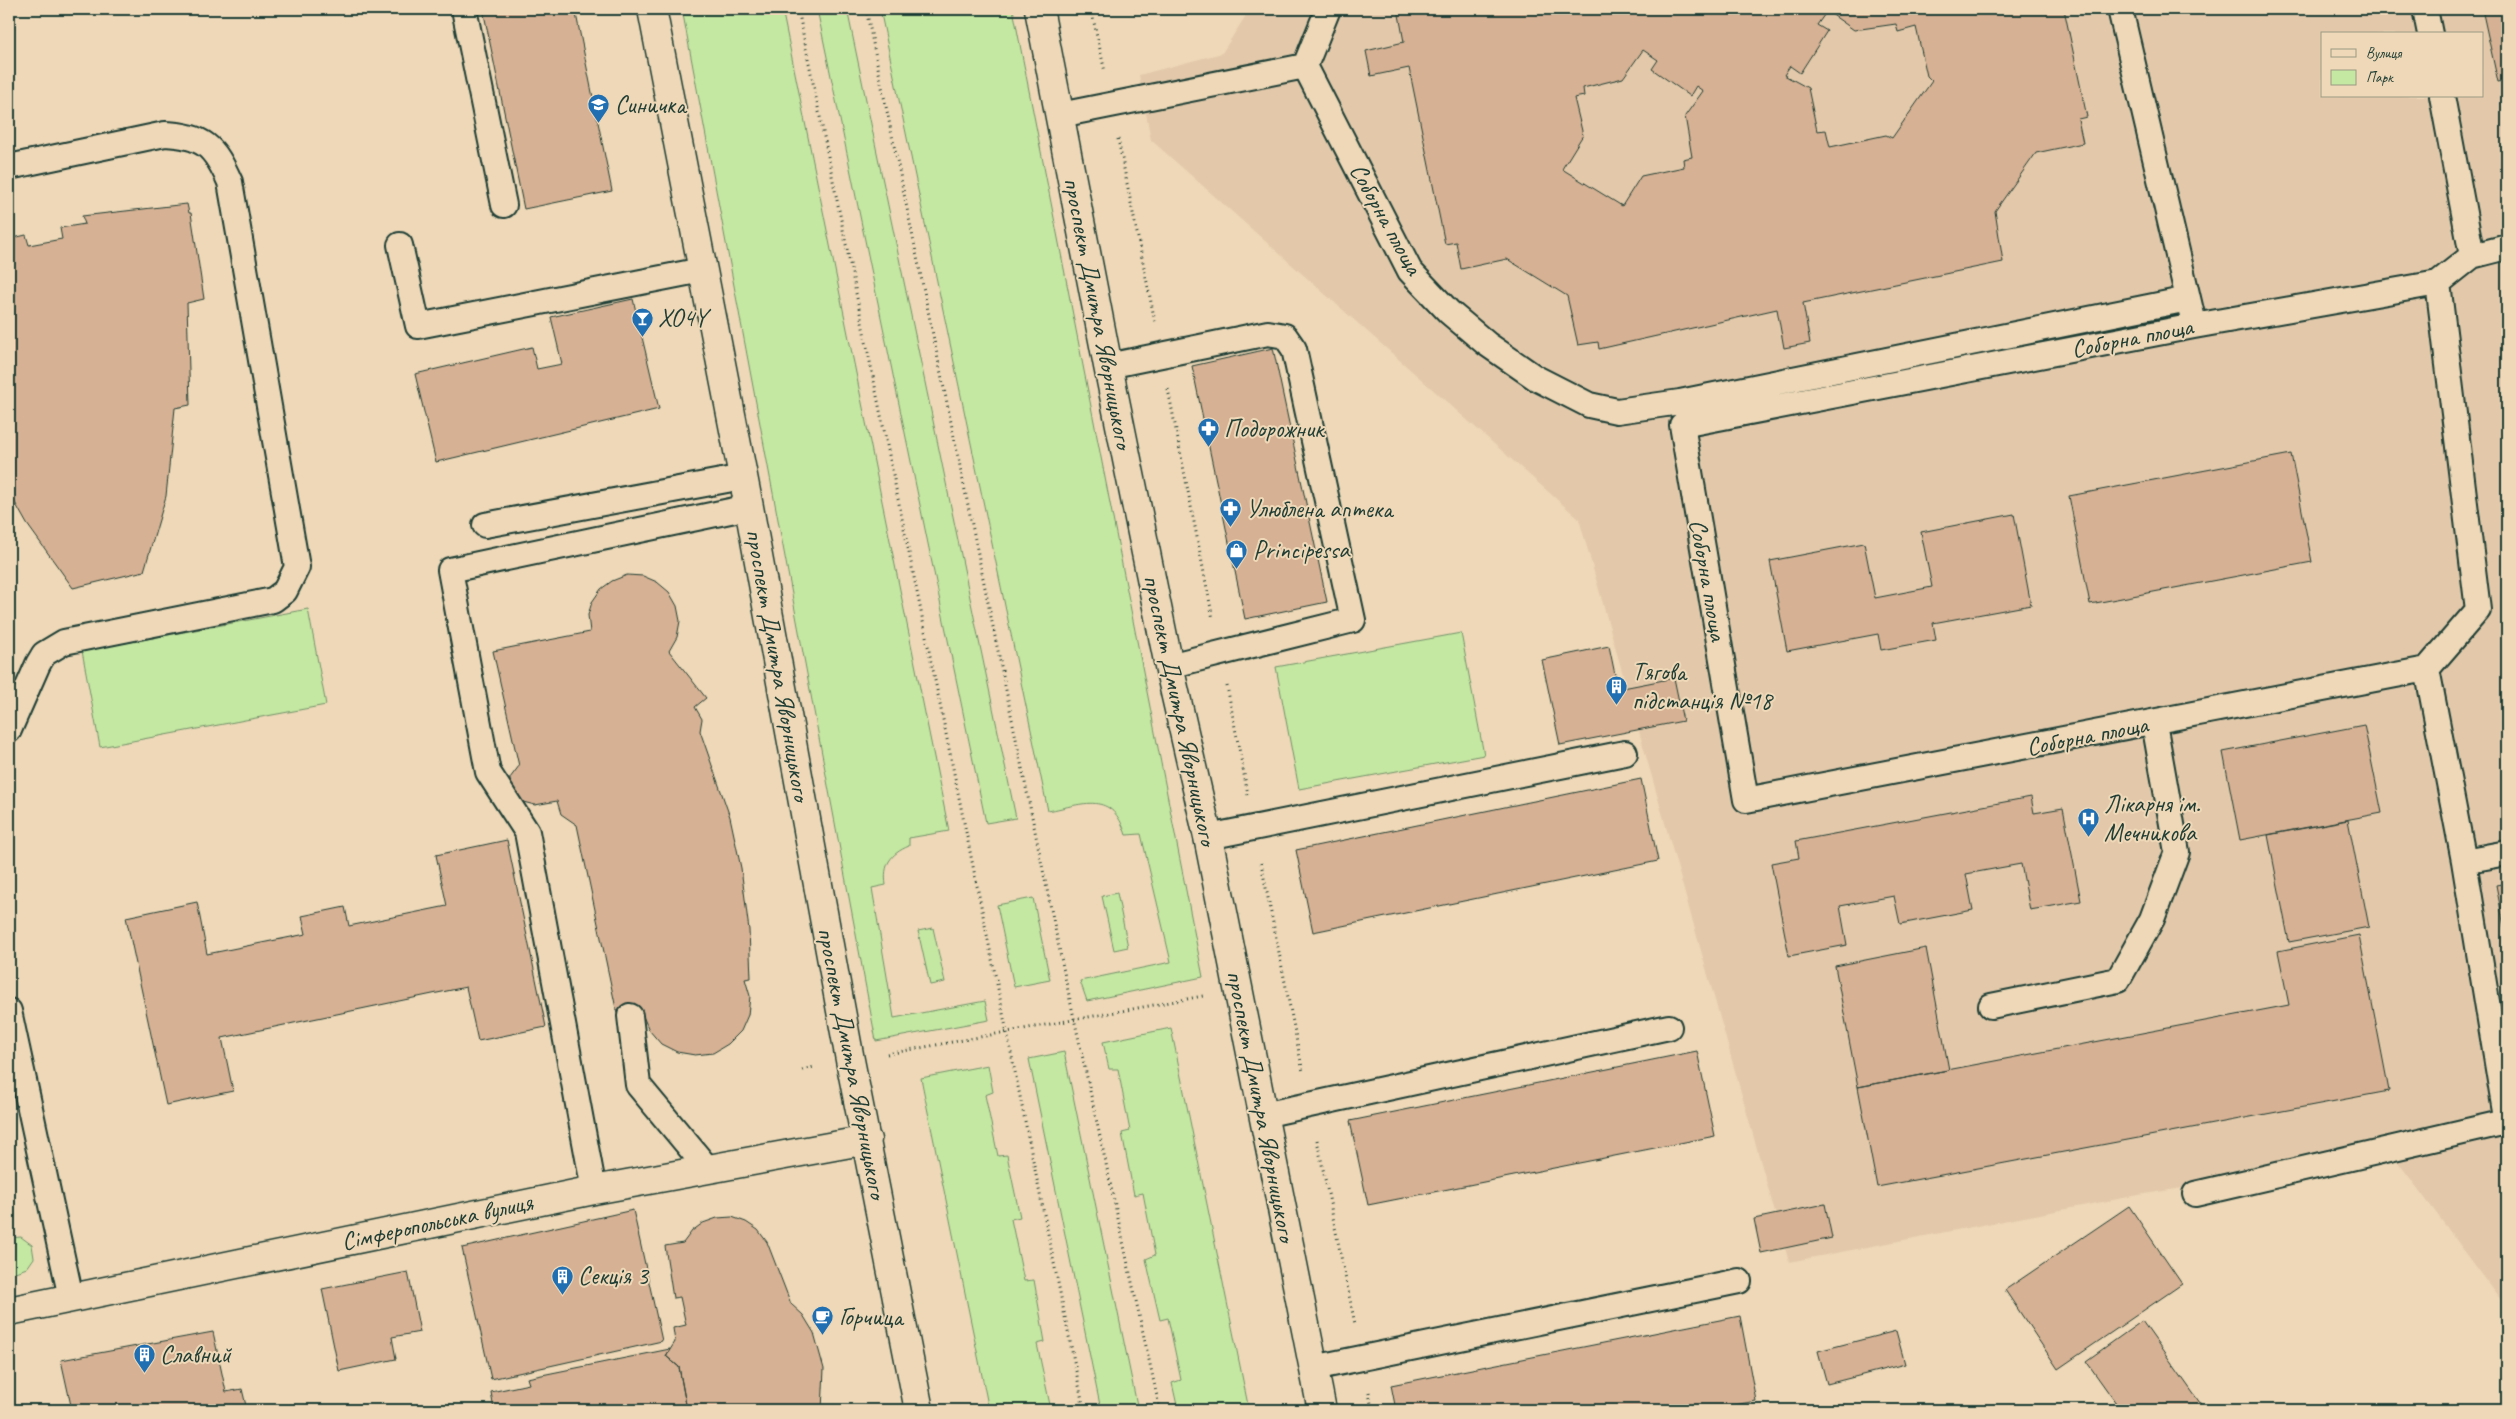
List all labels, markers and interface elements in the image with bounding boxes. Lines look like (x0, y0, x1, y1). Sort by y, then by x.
legend (2321, 32, 2484, 98)
text: Вулиця (2366, 44, 2403, 63)
text: Парк (2366, 68, 2394, 87)
place label: Синичка (615, 89, 688, 121)
school or university icon: Синичка (587, 93, 611, 124)
street label: Соборна площа (1342, 158, 1431, 282)
street label: проспект Дмитра Яворницького (1056, 175, 1141, 455)
place label: XO4Y (658, 302, 711, 334)
bar icon: XO4Y (630, 306, 654, 337)
street label: Соборна площа (2069, 310, 2197, 365)
place label: Подорожник (1224, 413, 1325, 445)
pharmacy icon: Подорожник (1196, 417, 1220, 448)
place label: Улюблена аптека (1246, 493, 1395, 525)
pharmacy icon: Улюблена аптека (1218, 497, 1242, 528)
street label: Соборна площа (1682, 517, 1735, 645)
street label: проспект Дмитра Яворницького (738, 526, 818, 807)
place label: Principessa (1253, 534, 1351, 566)
shop icon: Principessa (1225, 538, 1249, 569)
street label: проспект Дмитра Яворницького (1136, 572, 1225, 851)
place label: Тягова пiдстанцiя №18 (1632, 656, 1774, 717)
building icon: Тягова пiдстанцiя №18 (1604, 674, 1628, 705)
street label: Соборна площа (2024, 708, 2152, 763)
place label: Лікарня ім. Мечникова (2104, 788, 2200, 849)
hospital icon: Лікарня ім. Мечникова (2076, 806, 2100, 837)
street label: проспект Дмитра Яворницького (810, 925, 895, 1205)
street label: проспект Дмитра Яворницького (1219, 968, 1304, 1248)
street label: Сімферопольська вулиця (338, 1186, 536, 1258)
place label: Секція 3 (578, 1260, 650, 1292)
building icon: Секція 3 (550, 1264, 574, 1295)
place label: Горчица (839, 1301, 905, 1333)
cafe icon: Горчица (811, 1305, 835, 1336)
place label: Славний (160, 1339, 232, 1371)
building icon: Славний (132, 1343, 156, 1374)

